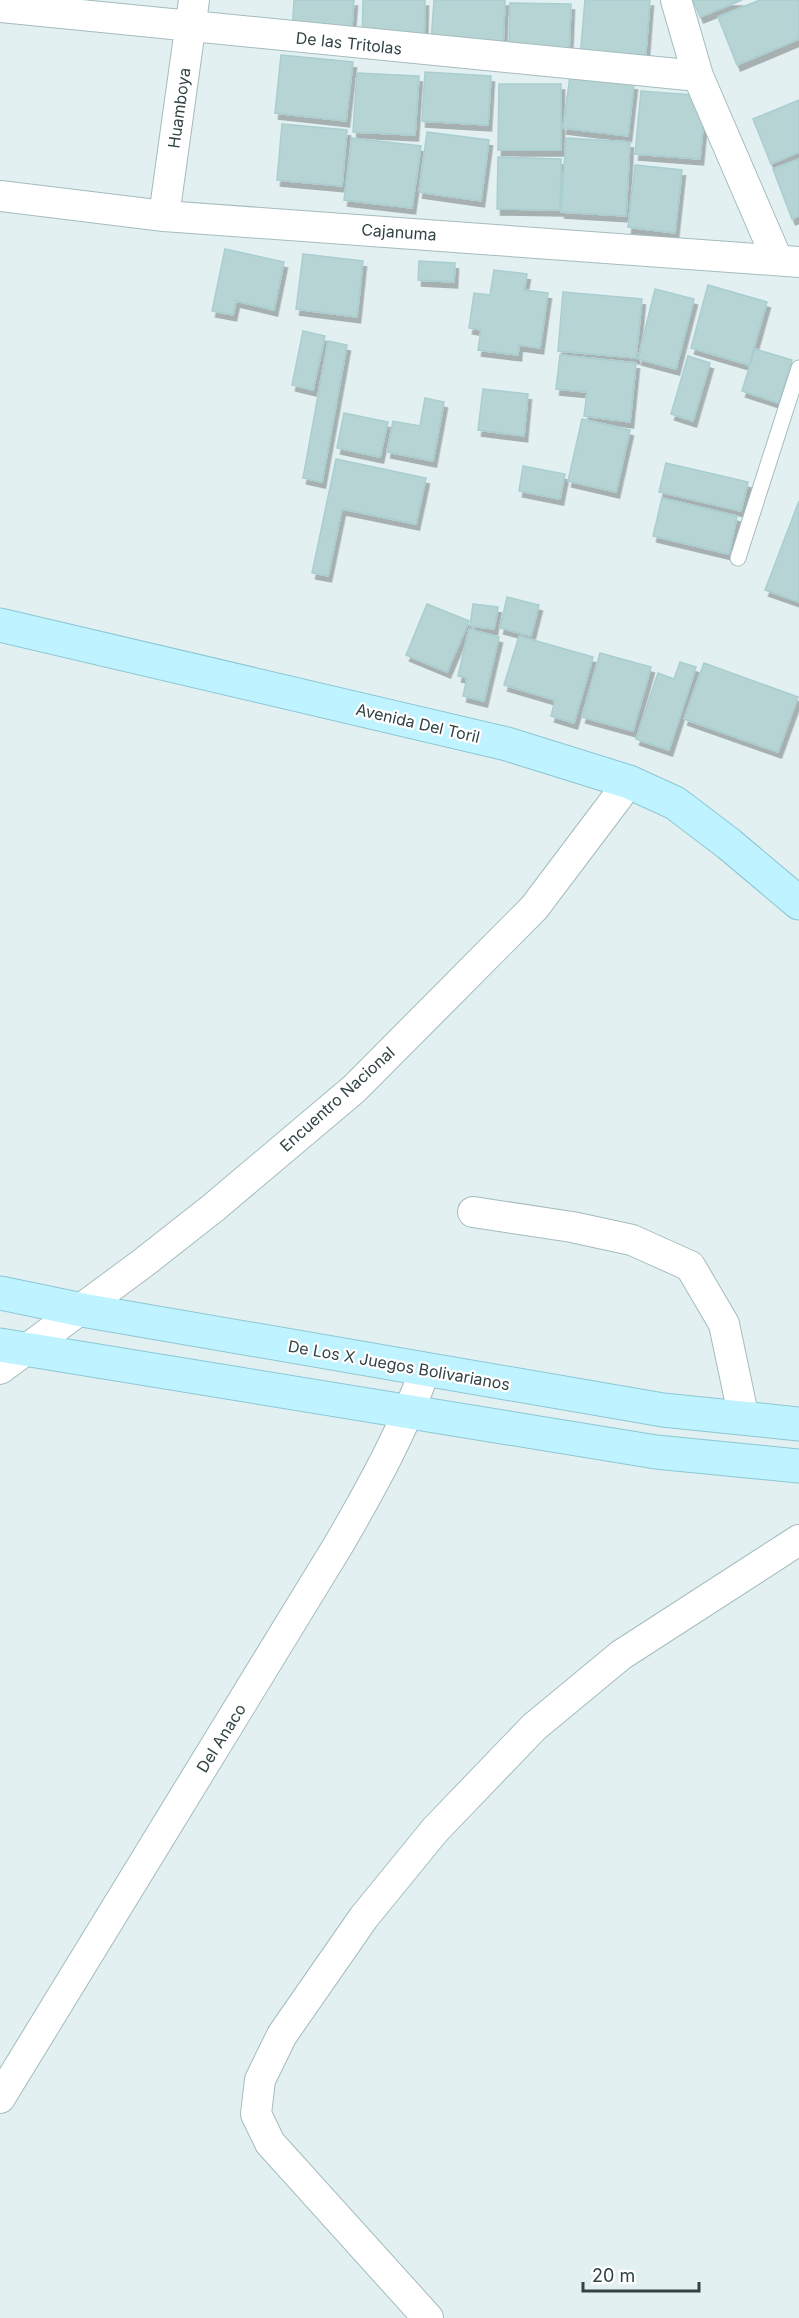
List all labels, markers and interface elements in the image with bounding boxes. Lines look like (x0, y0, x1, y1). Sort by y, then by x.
street label: De las Tritolas (295, 27, 403, 59)
street label: Huamboya (163, 66, 195, 150)
street label: Cajanuma (361, 219, 437, 245)
street label: Avenida Del Toril (354, 699, 482, 747)
street label: Encuentro Nacional (276, 1042, 398, 1156)
street label: De Los X Juegos Bolivarianos (286, 1336, 512, 1394)
street label: Del Anaco (192, 1700, 250, 1776)
scale bar (583, 2255, 698, 2293)
text: 20 m (592, 2265, 635, 2286)

